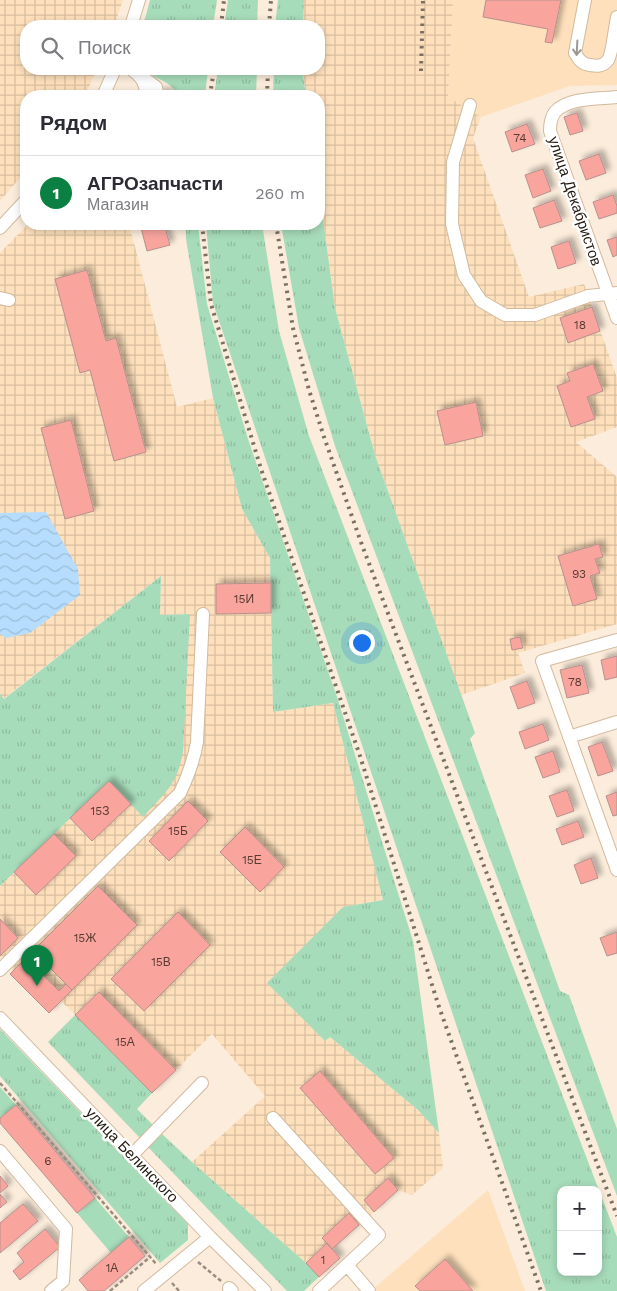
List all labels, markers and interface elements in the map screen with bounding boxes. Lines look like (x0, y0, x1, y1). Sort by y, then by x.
search box (20, 20, 325, 75)
icon: search (38, 34, 66, 62)
text: Поиск (78, 36, 131, 59)
one-way arrow (573, 39, 582, 55)
text: Рядом (40, 110, 107, 135)
house number: 74 (513, 131, 527, 145)
street label: улица Декабристов (544, 134, 606, 268)
text: АГРОзапчасти (87, 172, 223, 195)
text: 1 (53, 184, 59, 203)
text: 260 m (255, 184, 305, 203)
text: Магазин (87, 195, 149, 214)
house number: 18 (574, 318, 586, 332)
house number: 93 (572, 567, 586, 581)
house number: 15И (234, 592, 254, 606)
your location (349, 630, 375, 656)
house number: 78 (568, 675, 582, 689)
house number: 15З (91, 804, 109, 818)
house number: 15Б (168, 824, 188, 838)
house number: 15Е (242, 853, 262, 867)
house number: 15Ж (74, 931, 96, 945)
pin: 1 (21, 945, 53, 986)
house number: 15В (151, 955, 171, 969)
house number: 15А (115, 1035, 135, 1049)
street label: улица Белинского (82, 1104, 182, 1206)
house number: 6 (44, 1154, 52, 1168)
map controls (557, 1186, 602, 1276)
button: + (557, 1186, 602, 1231)
button: − (557, 1231, 602, 1276)
house number: 1 (321, 1253, 325, 1267)
house number: 1А (106, 1261, 118, 1275)

